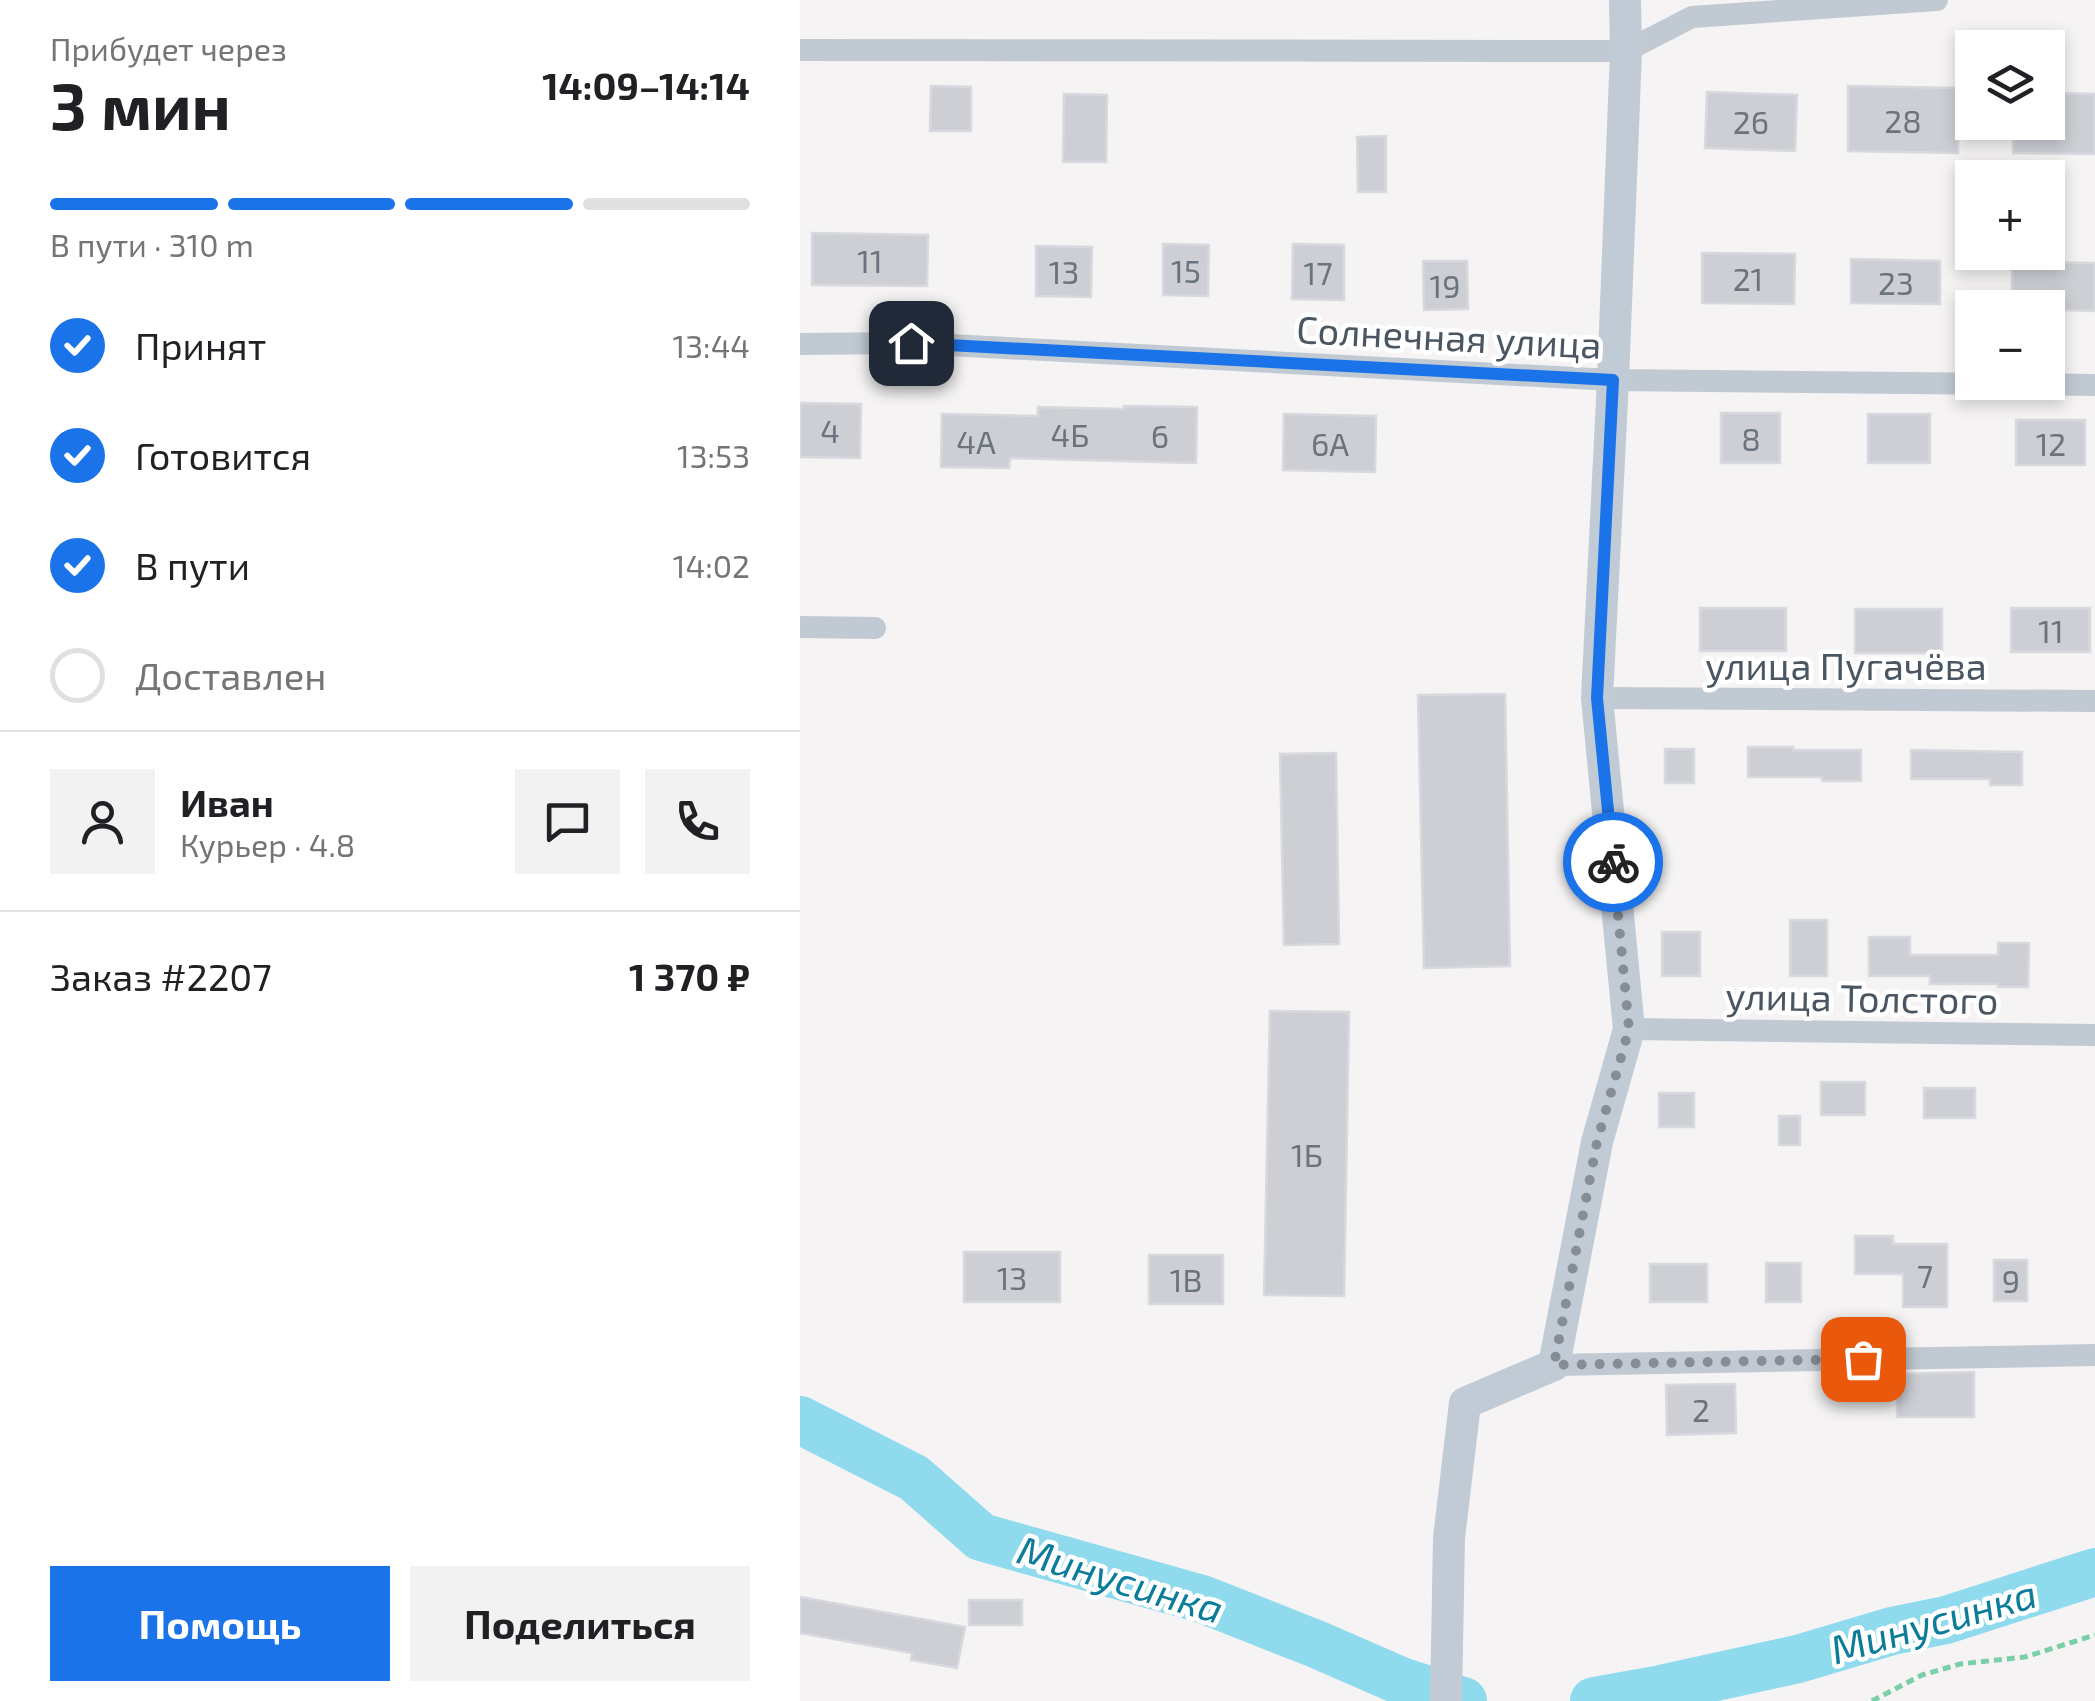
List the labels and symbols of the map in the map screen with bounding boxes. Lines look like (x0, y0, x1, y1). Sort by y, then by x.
house number: 28 (1884, 101, 1922, 139)
house number: 26 (1733, 102, 1769, 140)
house number: 11 (857, 241, 883, 279)
house number: 15 (1171, 251, 1201, 289)
house number: 13 (1049, 252, 1079, 290)
house number: 17 (1303, 253, 1333, 291)
house number: 21 (1733, 259, 1763, 297)
house number: 23 (1878, 263, 1914, 301)
house number: 19 (1429, 266, 1461, 304)
pin (869, 301, 954, 386)
street label: Солнечная улица (1295, 305, 1603, 367)
house number: 4 (820, 411, 840, 449)
house number: 4Б (1051, 415, 1089, 453)
house number: 6 (1151, 416, 1169, 454)
house number: 8 (1741, 419, 1761, 457)
house number: 4А (956, 422, 996, 460)
house number: 6А (1311, 424, 1349, 462)
house number: 12 (2036, 424, 2066, 462)
house number: 11 (2038, 611, 2064, 649)
street label: улица Пугачёва (1705, 642, 1987, 688)
courier (1563, 812, 1663, 912)
street label: улица Толстого (1725, 972, 1999, 1022)
house number: 1Б (1291, 1135, 1323, 1173)
house number: 7 (1917, 1256, 1933, 1294)
house number: 1З (997, 1258, 1027, 1296)
house number: 1В (1170, 1260, 1202, 1298)
house number: 9 (2002, 1261, 2020, 1299)
pin (1821, 1317, 1906, 1402)
house number: 2 (1692, 1390, 1710, 1428)
water label: Минусинка (1012, 1524, 1230, 1632)
water label: Минусинка (1824, 1568, 2042, 1672)

